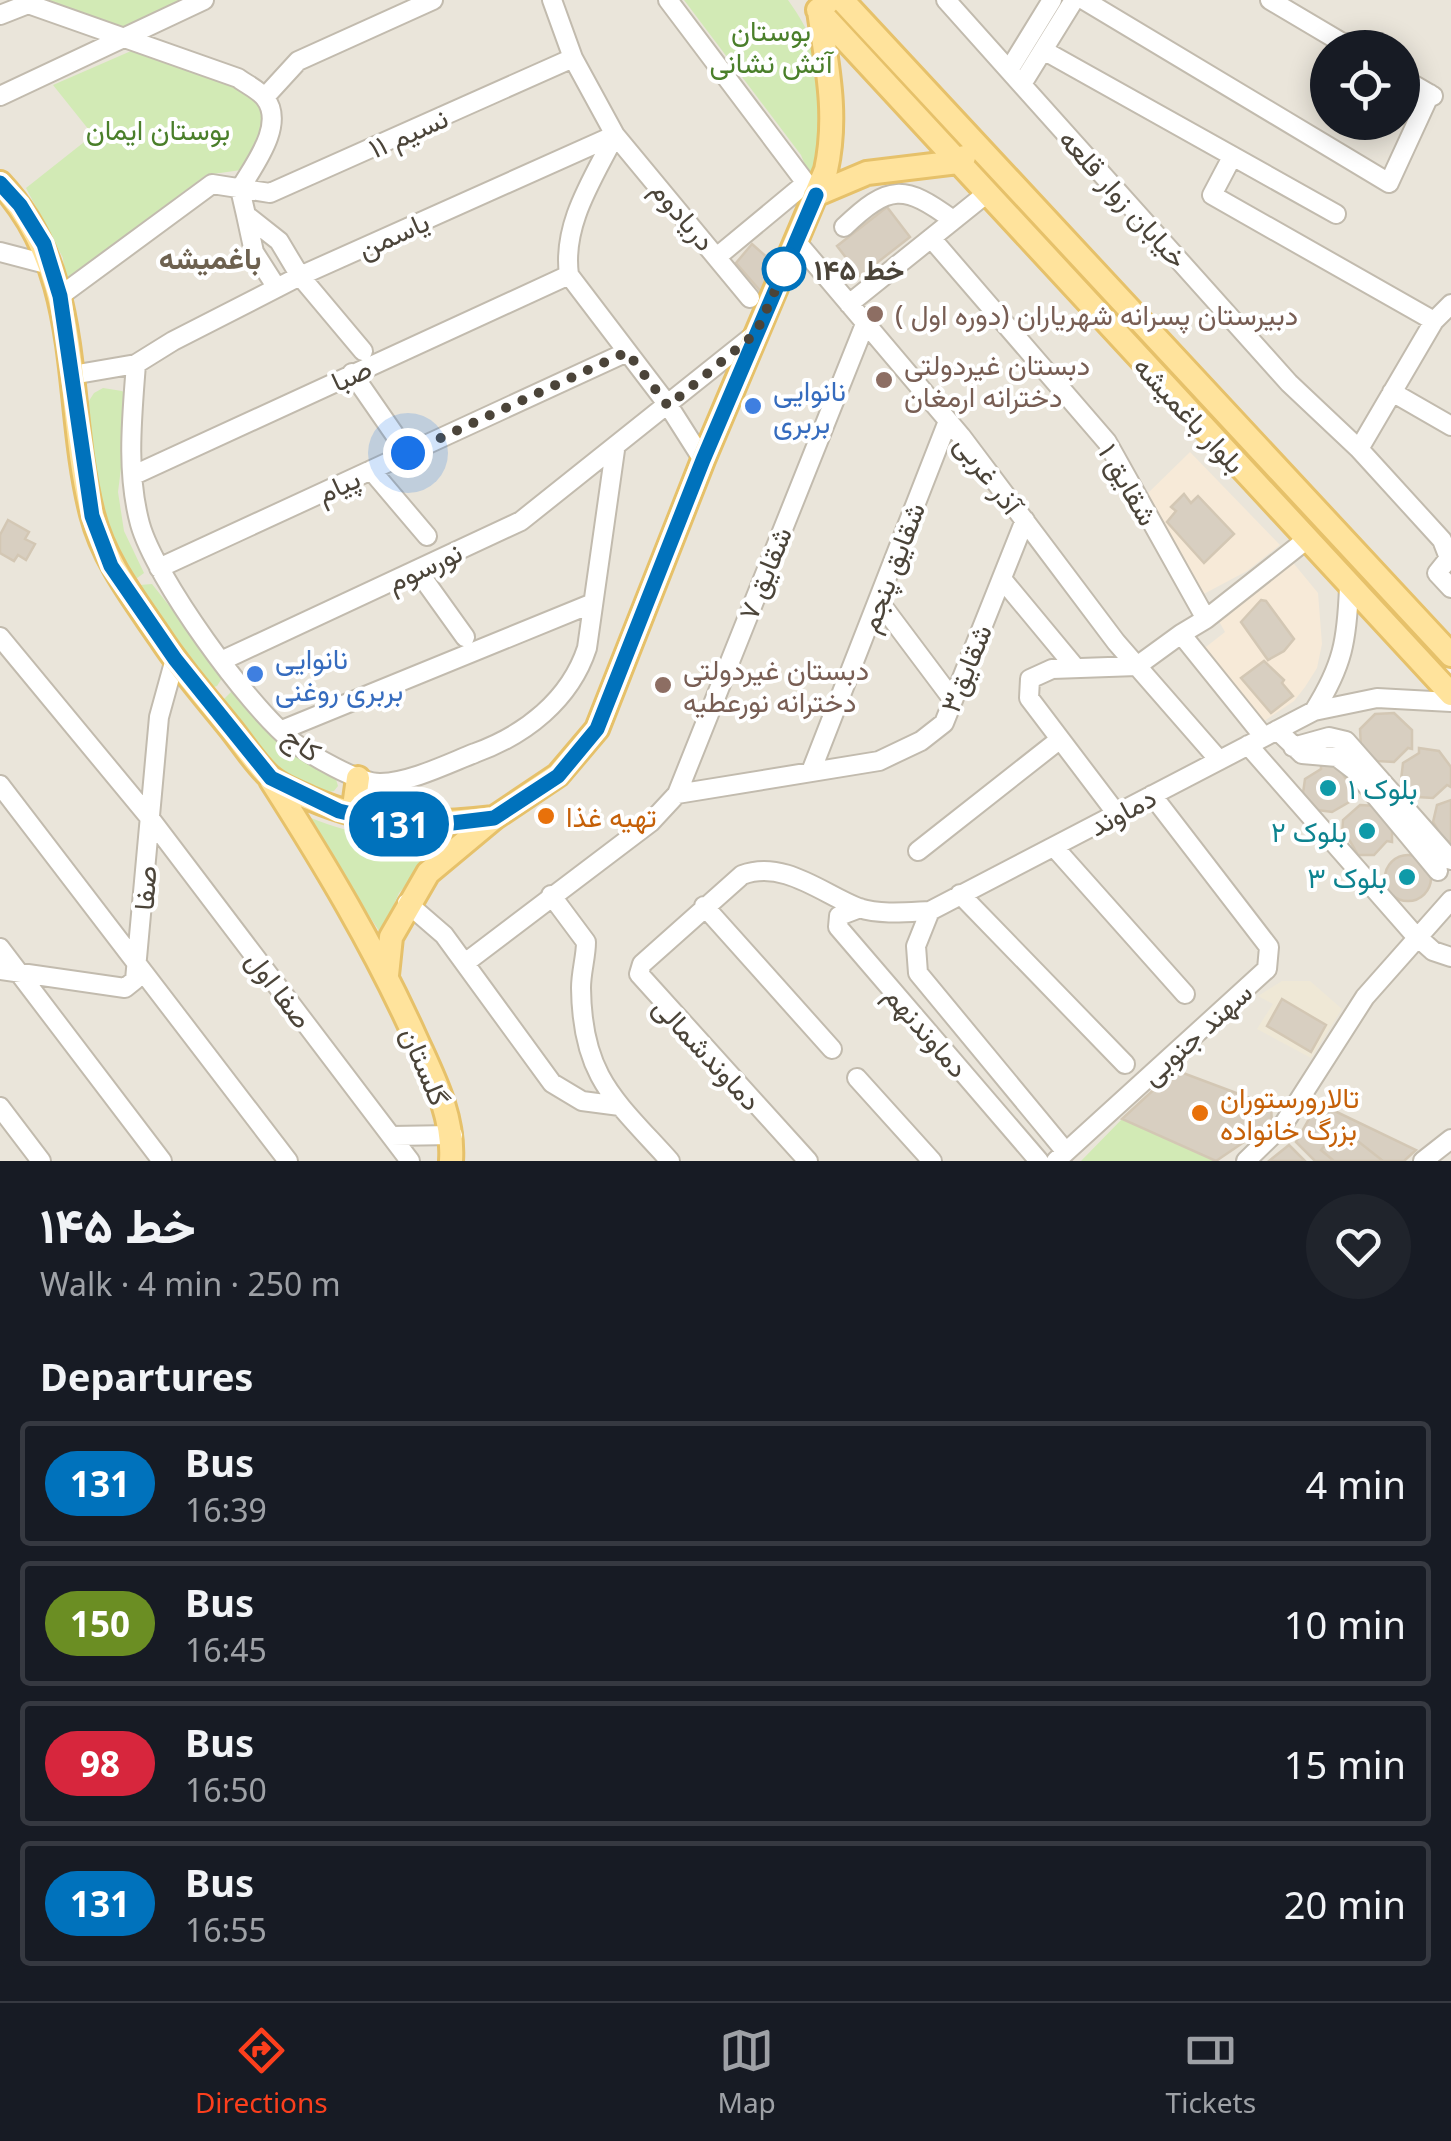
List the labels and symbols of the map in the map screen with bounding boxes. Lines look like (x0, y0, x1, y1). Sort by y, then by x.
park label: بوستان آتش نشانی (710, 11, 835, 81)
street label: نسیم ۱۱ (362, 98, 454, 167)
park label: بوستان ایمان (86, 110, 230, 148)
street label: خیابان زوار قلعه (1051, 120, 1197, 276)
street label: دریادوم (642, 172, 725, 259)
street label: یاسمن (351, 202, 435, 266)
district label: باغمیشه (159, 237, 261, 278)
marker: خط ۱۴۵ (763, 248, 805, 290)
place label: خط ۱۴۵ (814, 250, 904, 288)
place label: دبیرستان پسرانه شهریاران (دوره اول ) (895, 295, 1298, 334)
marker: دبیرستان پسرانه شهریاران (دوره اول ) (864, 303, 886, 325)
place label: دبستان غیردولتی دخترانه ارمغان (904, 345, 1090, 415)
street label: بلوار باغمیشه (1126, 347, 1254, 481)
street label: صبا (325, 348, 377, 400)
marker: دبستان غیردولتی دخترانه ارمغان (873, 369, 895, 391)
place label: نانوایی بربری (773, 371, 846, 441)
marker: نانوایی بربری (742, 395, 764, 417)
street label: آذر غربی (947, 426, 1033, 524)
your location (383, 428, 433, 478)
street label: شقایق ۱ (1090, 436, 1168, 532)
street label: پیام (310, 459, 366, 512)
street label: شقایق پنجم (849, 497, 934, 638)
street label: شقایق ۷ (728, 521, 800, 625)
street label: نورسوم (380, 532, 468, 601)
street label: شقایق۳ (930, 618, 1000, 718)
place label: نانوایی بربری روغنی (275, 639, 403, 709)
place label: دبستان غیردولتی دخترانه نورعطیه (683, 650, 869, 720)
marker: نانوایی بربری روغنی (244, 663, 266, 685)
marker: دبستان غیردولتی دخترانه نورعطیه (652, 674, 674, 696)
street label: کاج (276, 716, 330, 770)
place label: بلوک ۱ (1348, 769, 1418, 807)
marker: بلوک ۱ (1317, 777, 1339, 799)
street label: دماوند (1082, 778, 1162, 844)
line badge: 131 (342, 792, 456, 856)
place label: تهیه غذا (566, 797, 656, 835)
marker: تهیه غذا (535, 805, 557, 827)
place label: بلوک ۲ (1271, 812, 1347, 850)
marker: بلوک ۲ (1356, 820, 1378, 842)
place label: بلوک ۳ (1307, 858, 1387, 896)
street label: صفا (123, 864, 165, 912)
marker: بلوک ۳ (1396, 866, 1418, 888)
street label: صفا اول (238, 942, 322, 1036)
street label: سهند جنوبی (1132, 973, 1260, 1093)
street label: دماوندنهم (876, 977, 978, 1086)
street label: دماوندشمالی (645, 988, 771, 1118)
street label: گلستان (392, 1021, 460, 1111)
place label: تالارورستوران بزرگ خانواده (1220, 1078, 1359, 1148)
marker: تالارورستوران بزرگ خانواده (1189, 1102, 1211, 1124)

